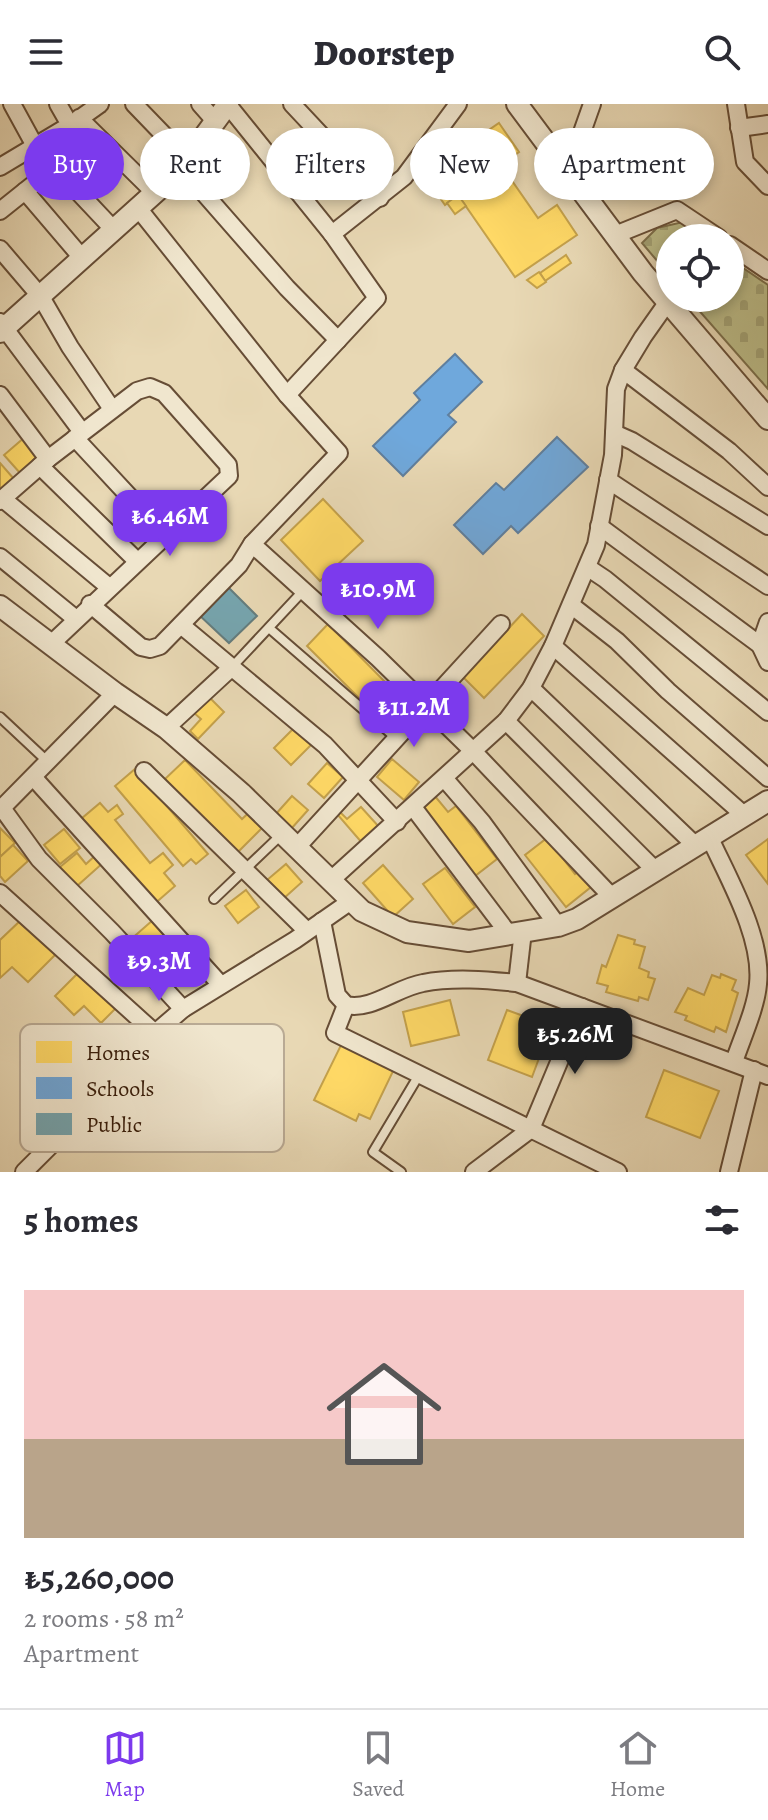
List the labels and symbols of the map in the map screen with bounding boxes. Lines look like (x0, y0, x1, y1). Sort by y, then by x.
pin: ₺6.46M (105, 490, 235, 558)
pin: ₺10.9M (313, 563, 443, 631)
pin: ₺11.2M (349, 681, 479, 749)
pin: ₺9.3M (103, 935, 215, 1003)
pin: ₺5.26M (510, 1008, 640, 1076)
legend (20, 1024, 284, 1152)
text: Homes (86, 1038, 150, 1068)
text: Schools (86, 1074, 154, 1104)
text: Public (86, 1110, 142, 1140)

